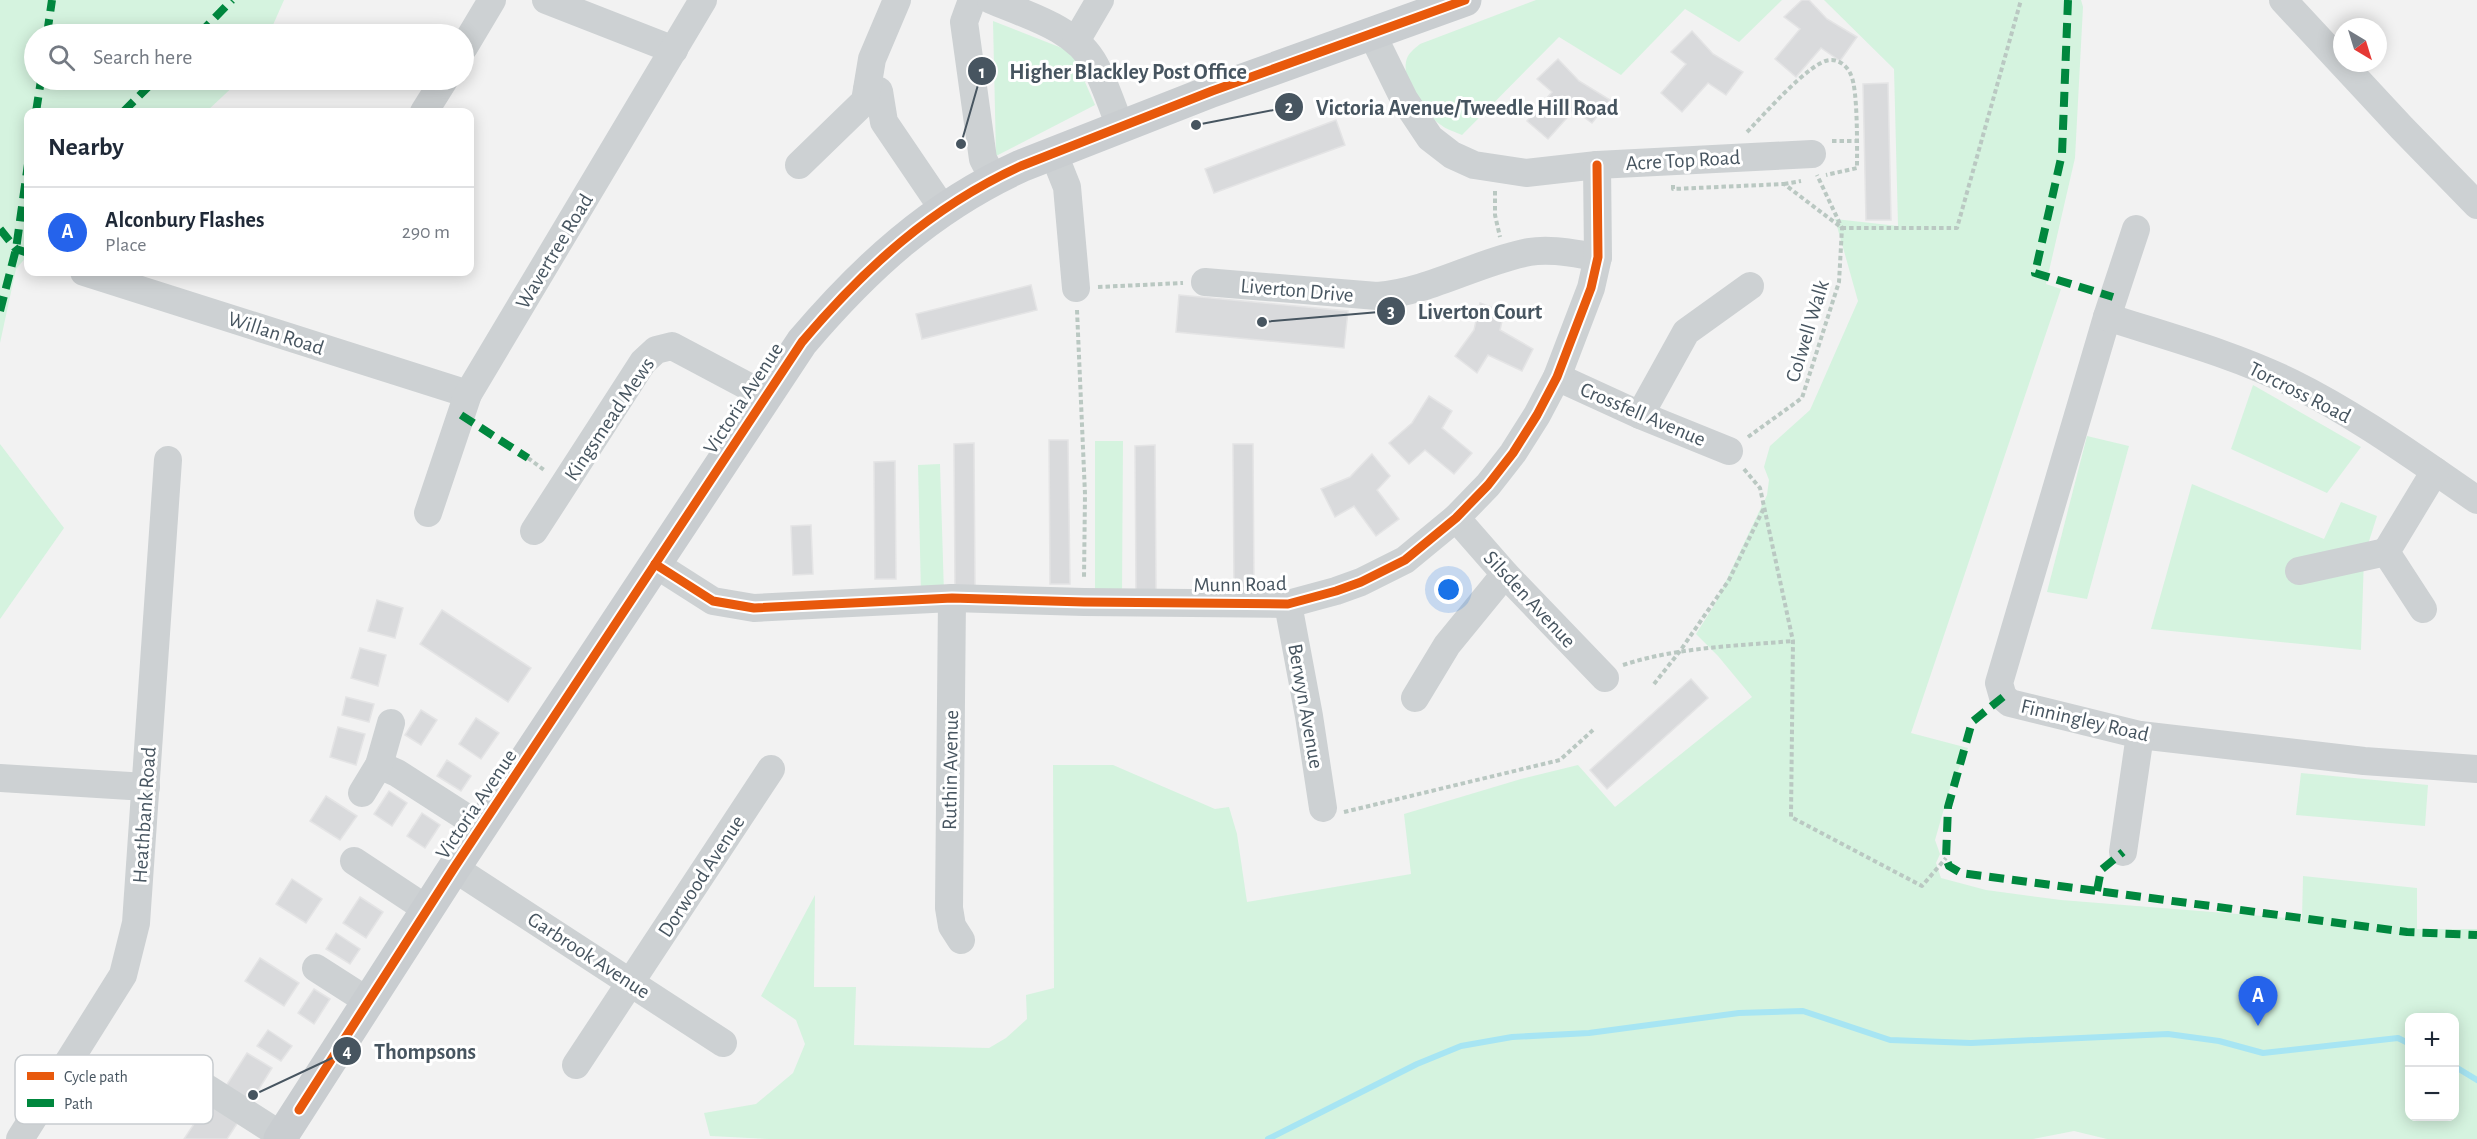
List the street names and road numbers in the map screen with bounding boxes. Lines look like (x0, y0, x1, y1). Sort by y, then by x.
street label: Acre Top Road (1625, 147, 1741, 174)
street label: Wavertree Road (512, 190, 597, 312)
street label: Liverton Drive (1240, 275, 1354, 306)
street label: Colwell Walk (1782, 277, 1833, 385)
street label: Willan Road (225, 308, 327, 359)
street label: Victoria Avenue (700, 339, 787, 458)
street label: Kingsmead Mews (561, 354, 658, 485)
street label: Torcross Road (2245, 358, 2354, 427)
street label: Crossfell Avenue (1577, 379, 1709, 450)
street label: Silsden Avenue (1480, 547, 1580, 652)
street label: Munn Road (1193, 573, 1287, 596)
street label: Berwyn Avenue (1284, 642, 1327, 770)
street label: Finningley Road (2019, 696, 2151, 745)
street label: Ruthin Avenue (939, 710, 962, 830)
street label: Victoria Avenue (432, 745, 521, 863)
street label: Heathbank Road (129, 746, 160, 884)
street label: Dorwood Avenue (654, 812, 749, 941)
street label: Garbrook Avenue (524, 908, 654, 1003)

